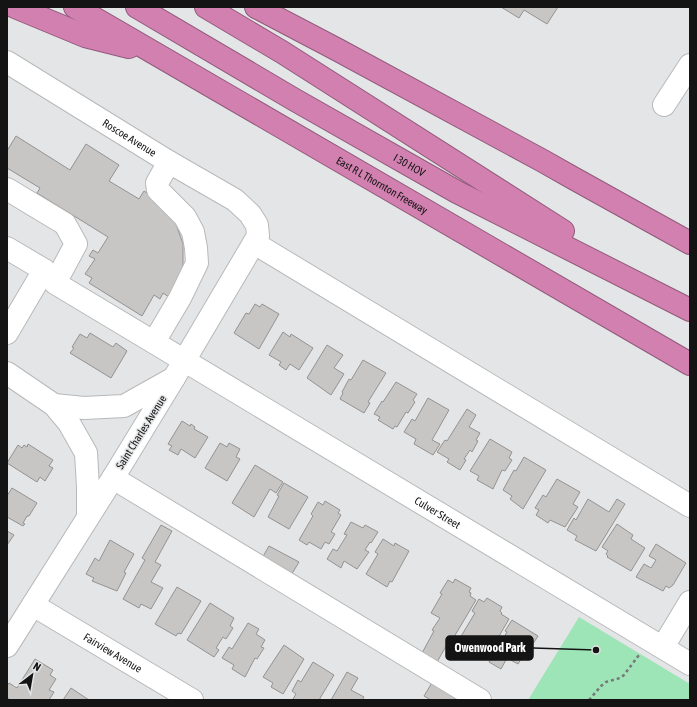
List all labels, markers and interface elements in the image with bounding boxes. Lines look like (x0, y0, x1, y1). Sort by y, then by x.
street label: Roscoe Avenue (101, 117, 159, 159)
street label: I 30 HOV (392, 151, 428, 179)
street label: East R L Thornton Freeway (334, 154, 430, 217)
street label: Saint Charles Avenue (114, 393, 168, 471)
street label: Culver Street (412, 494, 463, 531)
street label: Fairview Avenue (82, 631, 144, 675)
callout: Owenwood Park (446, 636, 533, 660)
text: Owenwood Park (454, 641, 526, 655)
north arrow (12, 655, 52, 695)
text: N (31, 660, 43, 673)

